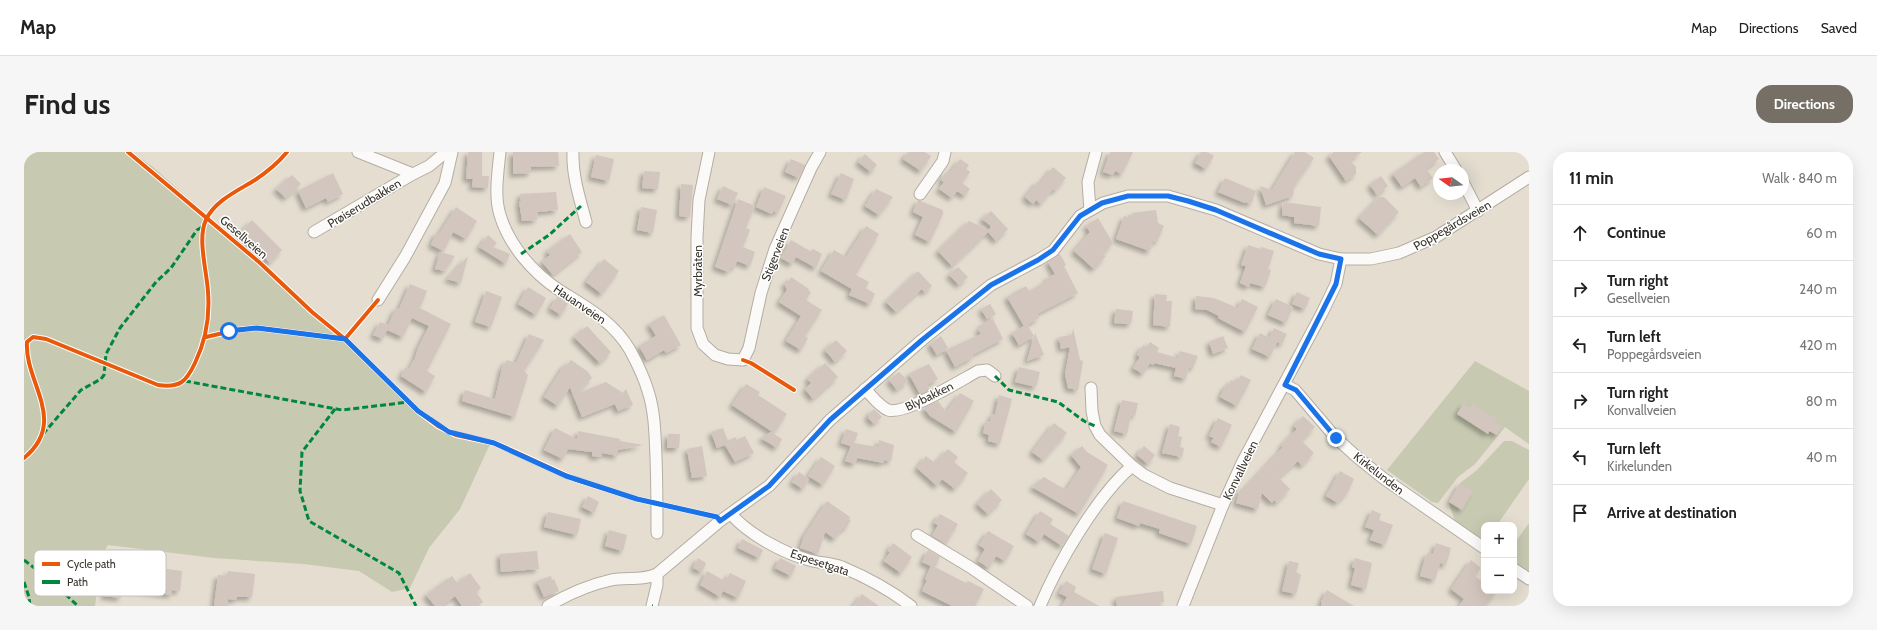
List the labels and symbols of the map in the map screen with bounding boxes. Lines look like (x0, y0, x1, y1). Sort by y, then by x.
north arrow (1433, 164, 1469, 200)
street label: Prøiserudbakken (324, 175, 404, 231)
street label: Poppegårdsveien (1411, 197, 1494, 253)
street label: Gesellveien (217, 212, 271, 262)
street label: Stigerveien (758, 225, 792, 283)
street label: Myrbråten (690, 245, 705, 297)
street label: Hauanveien (551, 281, 609, 327)
route start (220, 322, 238, 340)
street label: Blybakken (902, 378, 956, 414)
route end (1327, 429, 1345, 447)
street label: Konvallveien (1219, 438, 1261, 502)
street label: Kirkelunden (1351, 449, 1407, 498)
street label: Espesetgata (789, 545, 852, 579)
legend (34, 550, 166, 596)
text: Cycle path (67, 557, 116, 571)
text: Path (67, 575, 88, 589)

